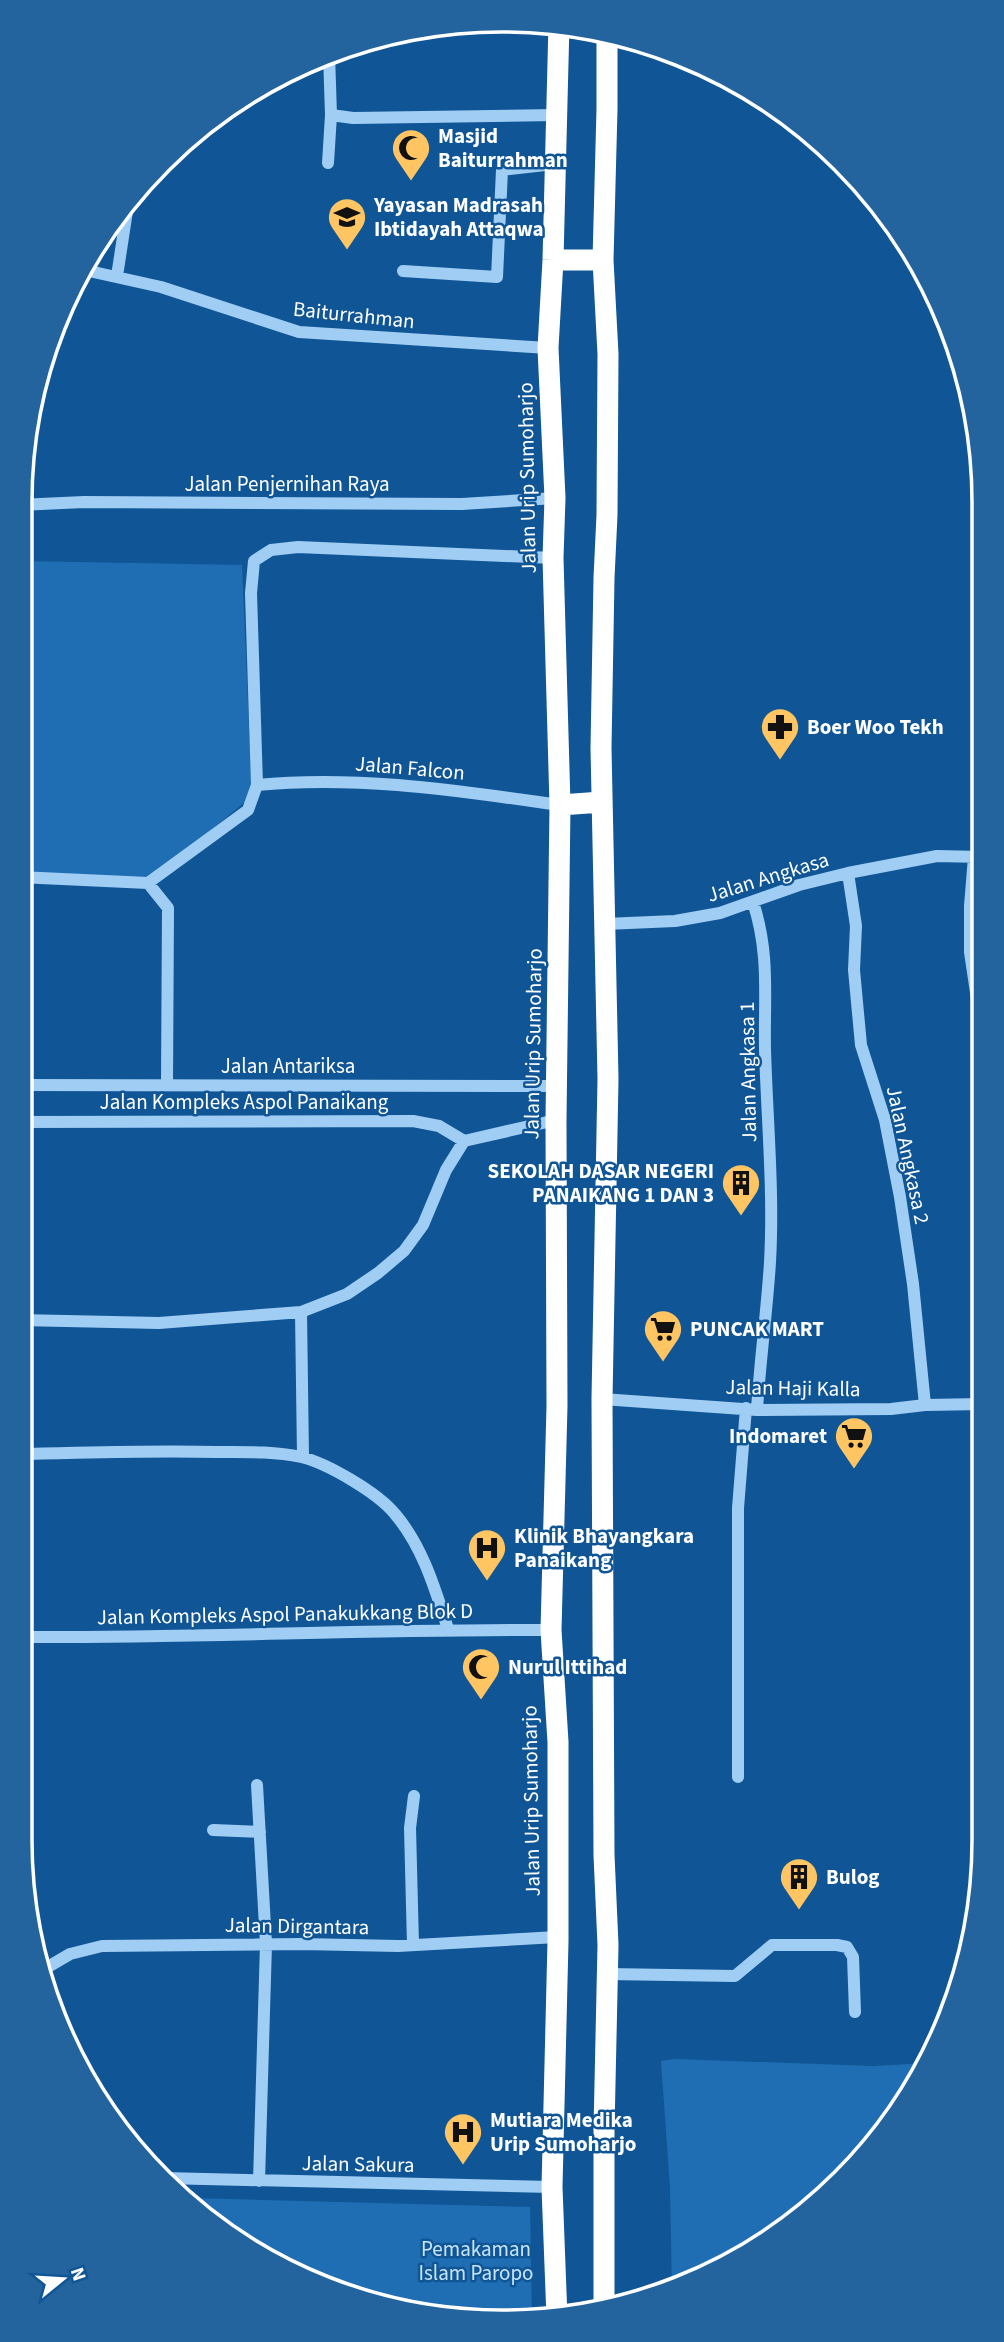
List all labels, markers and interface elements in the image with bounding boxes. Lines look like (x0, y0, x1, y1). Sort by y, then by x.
place label: Masjid Baiturrahman (438, 121, 568, 175)
mosque icon: Masjid Baiturrahman (390, 127, 432, 182)
place label: Yayasan Madrasah Ibtidayah Attaqwa (373, 190, 544, 244)
school or university icon: Yayasan Madrasah Ibtidayah Attaqwa (326, 196, 368, 251)
street label: Baiturrahman (292, 294, 416, 336)
street label: Jalan Urip Sumoharjo (510, 382, 544, 574)
street label: Jalan Penjernihan Raya (184, 469, 390, 499)
pharmacy icon: Boer Woo Tekh (759, 706, 801, 761)
place label: Boer Woo Tekh (807, 712, 944, 742)
street label: Jalan Falcon (354, 748, 466, 788)
street label: Jalan Angkasa (703, 844, 833, 910)
street label: Jalan Urip Sumoharjo (516, 948, 550, 1140)
street label: Jalan Angkasa 1 (732, 1001, 764, 1143)
street label: Jalan Antariksa (221, 1051, 355, 1081)
street label: Jalan Angkasa 2 (879, 1083, 937, 1227)
street label: Jalan Kompleks Aspol Panaikang (100, 1087, 389, 1117)
place label: SEKOLAH DASAR NEGERI PANAIKANG 1 DAN 3 (487, 1156, 714, 1210)
building icon: SEKOLAH DASAR NEGERI PANAIKANG 1 DAN 3 (720, 1162, 762, 1217)
supermarket icon: PUNCAK MART (642, 1308, 684, 1363)
place label: PUNCAK MART (690, 1314, 824, 1344)
street label: Jalan Haji Kalla (725, 1372, 861, 1404)
supermarket icon: Indomaret (833, 1415, 875, 1470)
place label: Indomaret (729, 1421, 827, 1451)
place label: Klinik Bhayangkara Panaikang (514, 1521, 694, 1575)
hospital icon: Klinik Bhayangkara Panaikang (466, 1527, 508, 1582)
street label: Jalan Kompleks Aspol Panakukkang Blok D (97, 1596, 473, 1632)
mosque icon: Nurul Ittihad (460, 1646, 502, 1701)
place label: Nurul Ittihad (508, 1652, 627, 1682)
street label: Jalan Urip Sumoharjo (514, 1705, 548, 1897)
building icon: Bulog (778, 1856, 820, 1911)
place label: Bulog (826, 1862, 880, 1892)
street label: Jalan Dirgantara (225, 1910, 369, 1942)
place label: Mutiara Medika Urip Sumoharjo (490, 2105, 637, 2159)
hospital icon: Mutiara Medika Urip Sumoharjo (442, 2111, 484, 2166)
street label: Jalan Sakura (301, 2148, 415, 2180)
park label: Pemakaman Islam Paropo (419, 2234, 533, 2288)
north arrow (28, 2244, 98, 2314)
text: N (63, 2264, 93, 2284)

